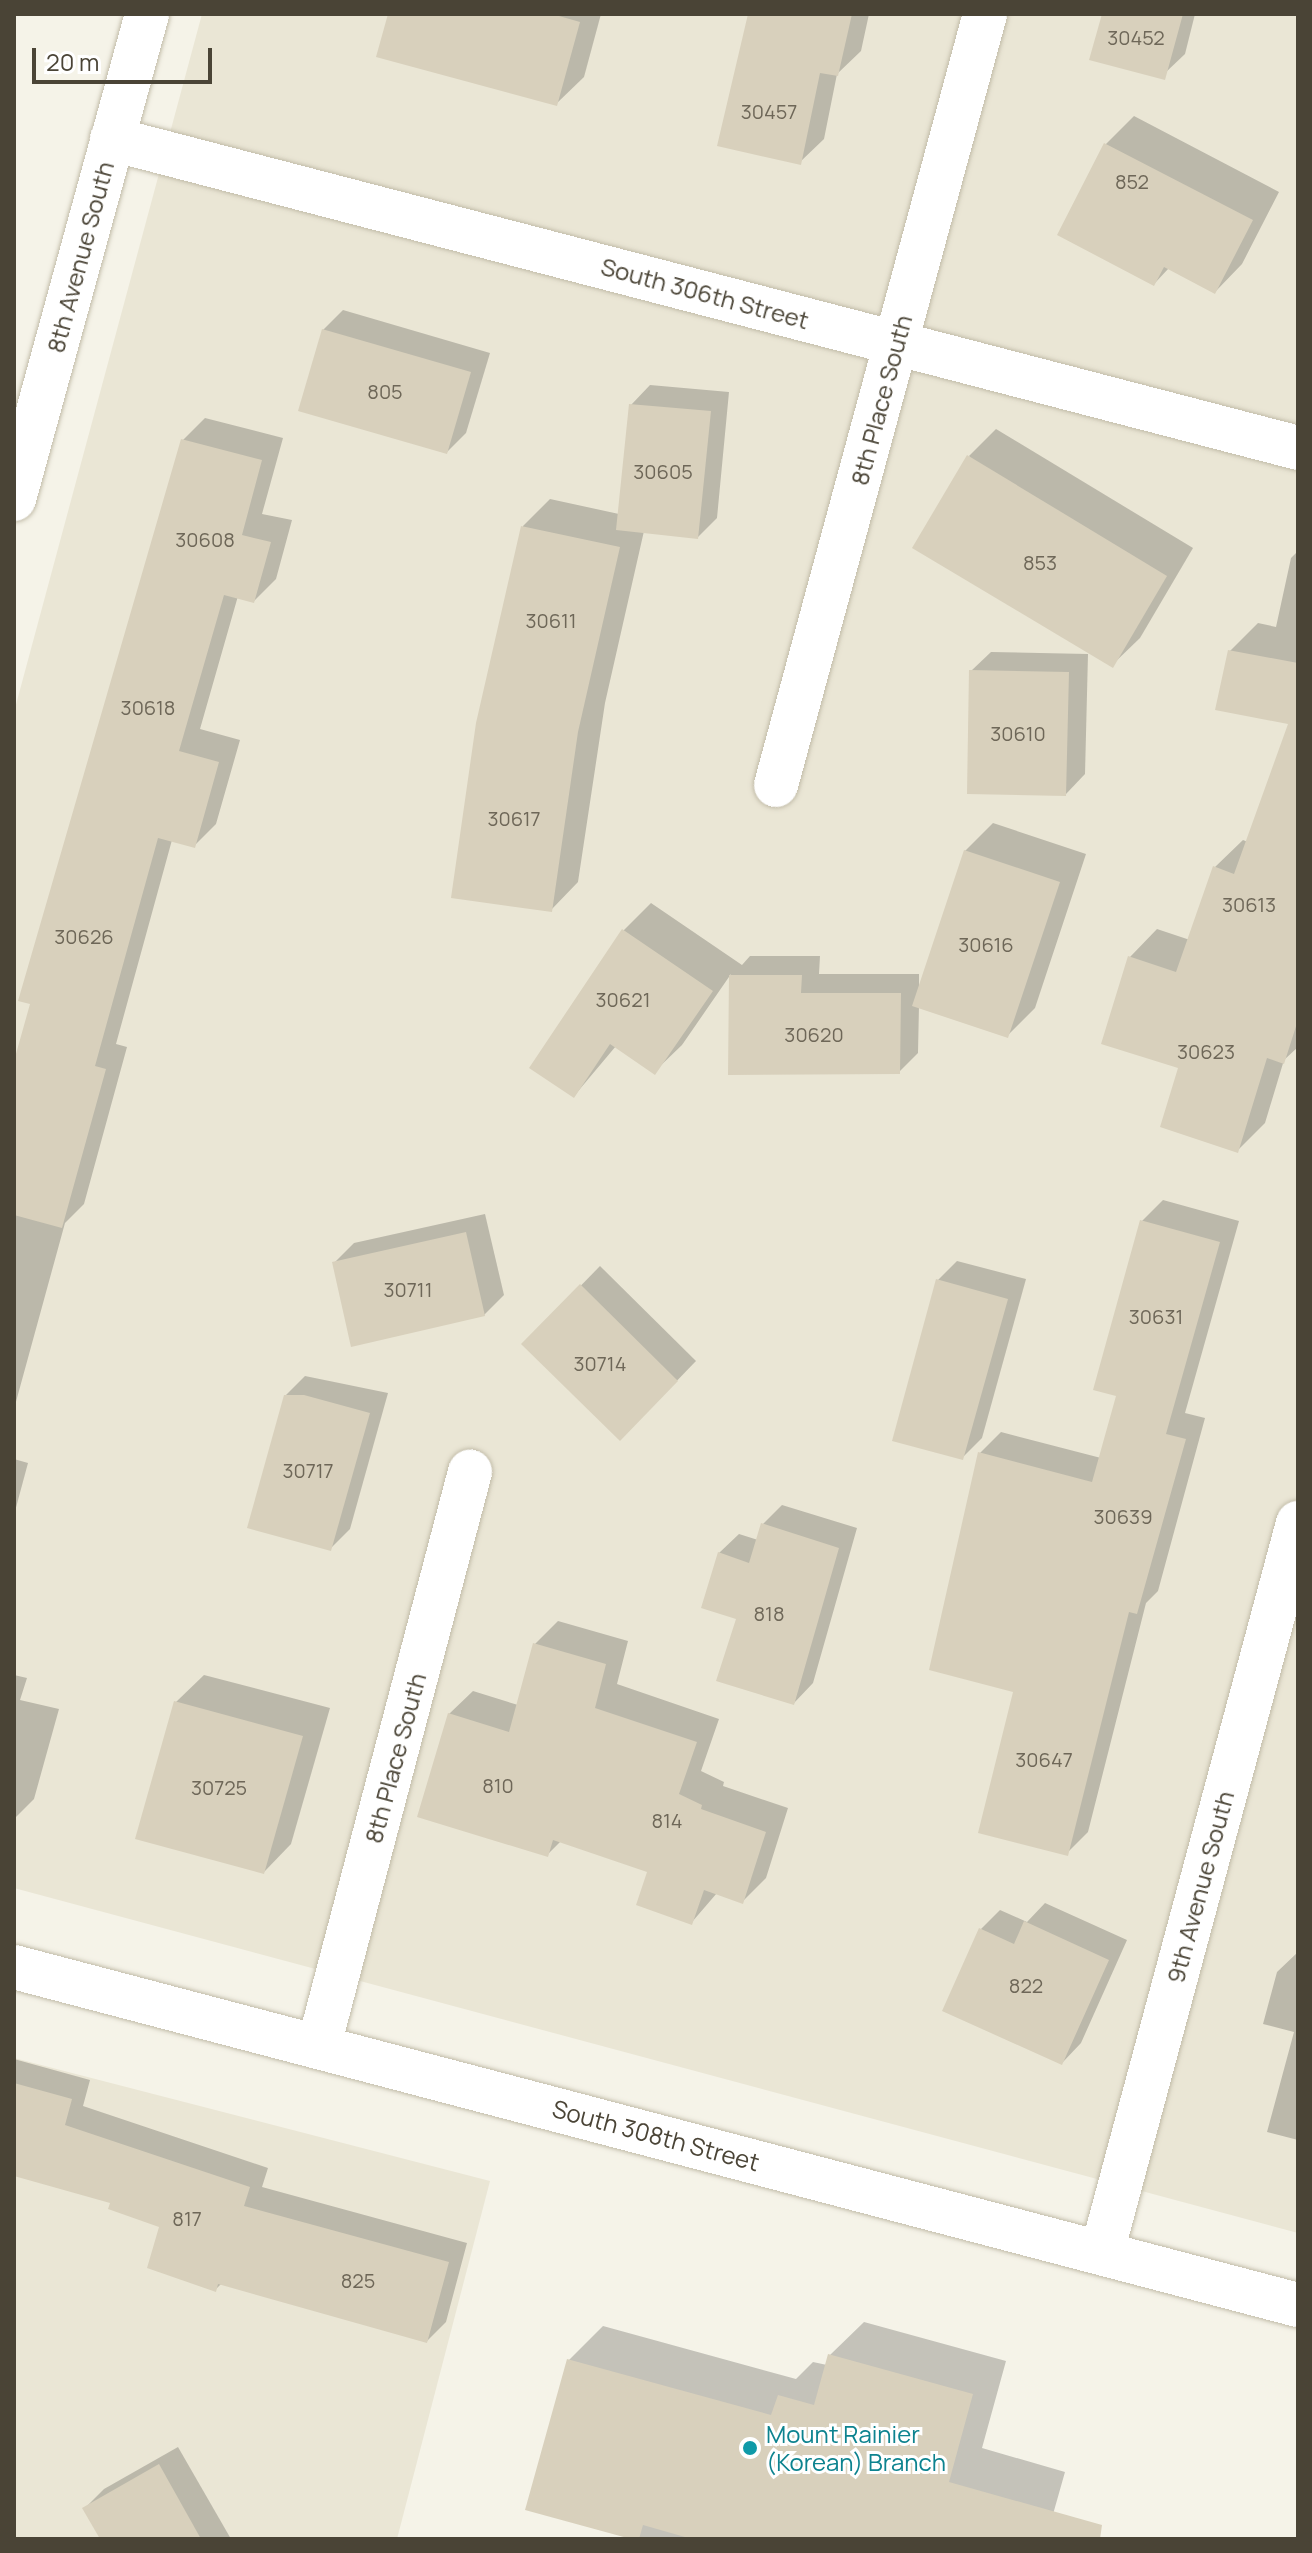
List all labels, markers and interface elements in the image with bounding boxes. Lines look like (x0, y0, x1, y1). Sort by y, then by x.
house number: 30452 (1107, 25, 1165, 49)
scale bar (36, 32, 216, 82)
text: 20 m (46, 45, 99, 78)
house number: 30457 (741, 99, 797, 123)
street label: 8th Avenue South (41, 158, 119, 356)
house number: 852 (1115, 169, 1149, 193)
street label: South 306th Street (598, 251, 812, 335)
street label: 8th Place South (844, 312, 918, 488)
house number: 805 (367, 379, 403, 403)
house number: 30605 (633, 459, 693, 483)
house number: 30608 (175, 527, 235, 551)
house number: 853 (1023, 550, 1057, 574)
house number: 30611 (526, 608, 576, 632)
house number: 30618 (121, 695, 175, 719)
house number: 30610 (990, 721, 1046, 745)
house number: 30617 (487, 806, 541, 830)
house number: 30613 (1222, 892, 1276, 916)
house number: 30626 (54, 924, 114, 948)
house number: 30616 (958, 932, 1014, 956)
house number: 30621 (596, 987, 650, 1011)
house number: 30620 (784, 1022, 844, 1046)
house number: 30623 (1177, 1039, 1235, 1063)
house number: 30711 (384, 1277, 432, 1301)
house number: 30631 (1129, 1304, 1183, 1328)
house number: 30714 (574, 1351, 626, 1375)
house number: 30717 (282, 1458, 334, 1482)
house number: 30639 (1093, 1504, 1153, 1528)
house number: 818 (753, 1601, 785, 1625)
street label: 8th Place South (358, 1670, 432, 1846)
house number: 30647 (1015, 1747, 1073, 1771)
house number: 810 (482, 1773, 514, 1797)
house number: 30725 (191, 1775, 247, 1799)
street label: 9th Avenue South (1161, 1788, 1239, 1986)
house number: 814 (651, 1808, 683, 1832)
house number: 822 (1009, 1973, 1043, 1997)
street label: South 308th Street (549, 2094, 763, 2176)
house number: 817 (172, 2206, 202, 2230)
house number: 825 (341, 2268, 375, 2292)
place label: Mount Rainier (Korean) Branch (766, 2420, 946, 2476)
marker: Mount Rainier (Korean) Branch (741, 2439, 759, 2457)

